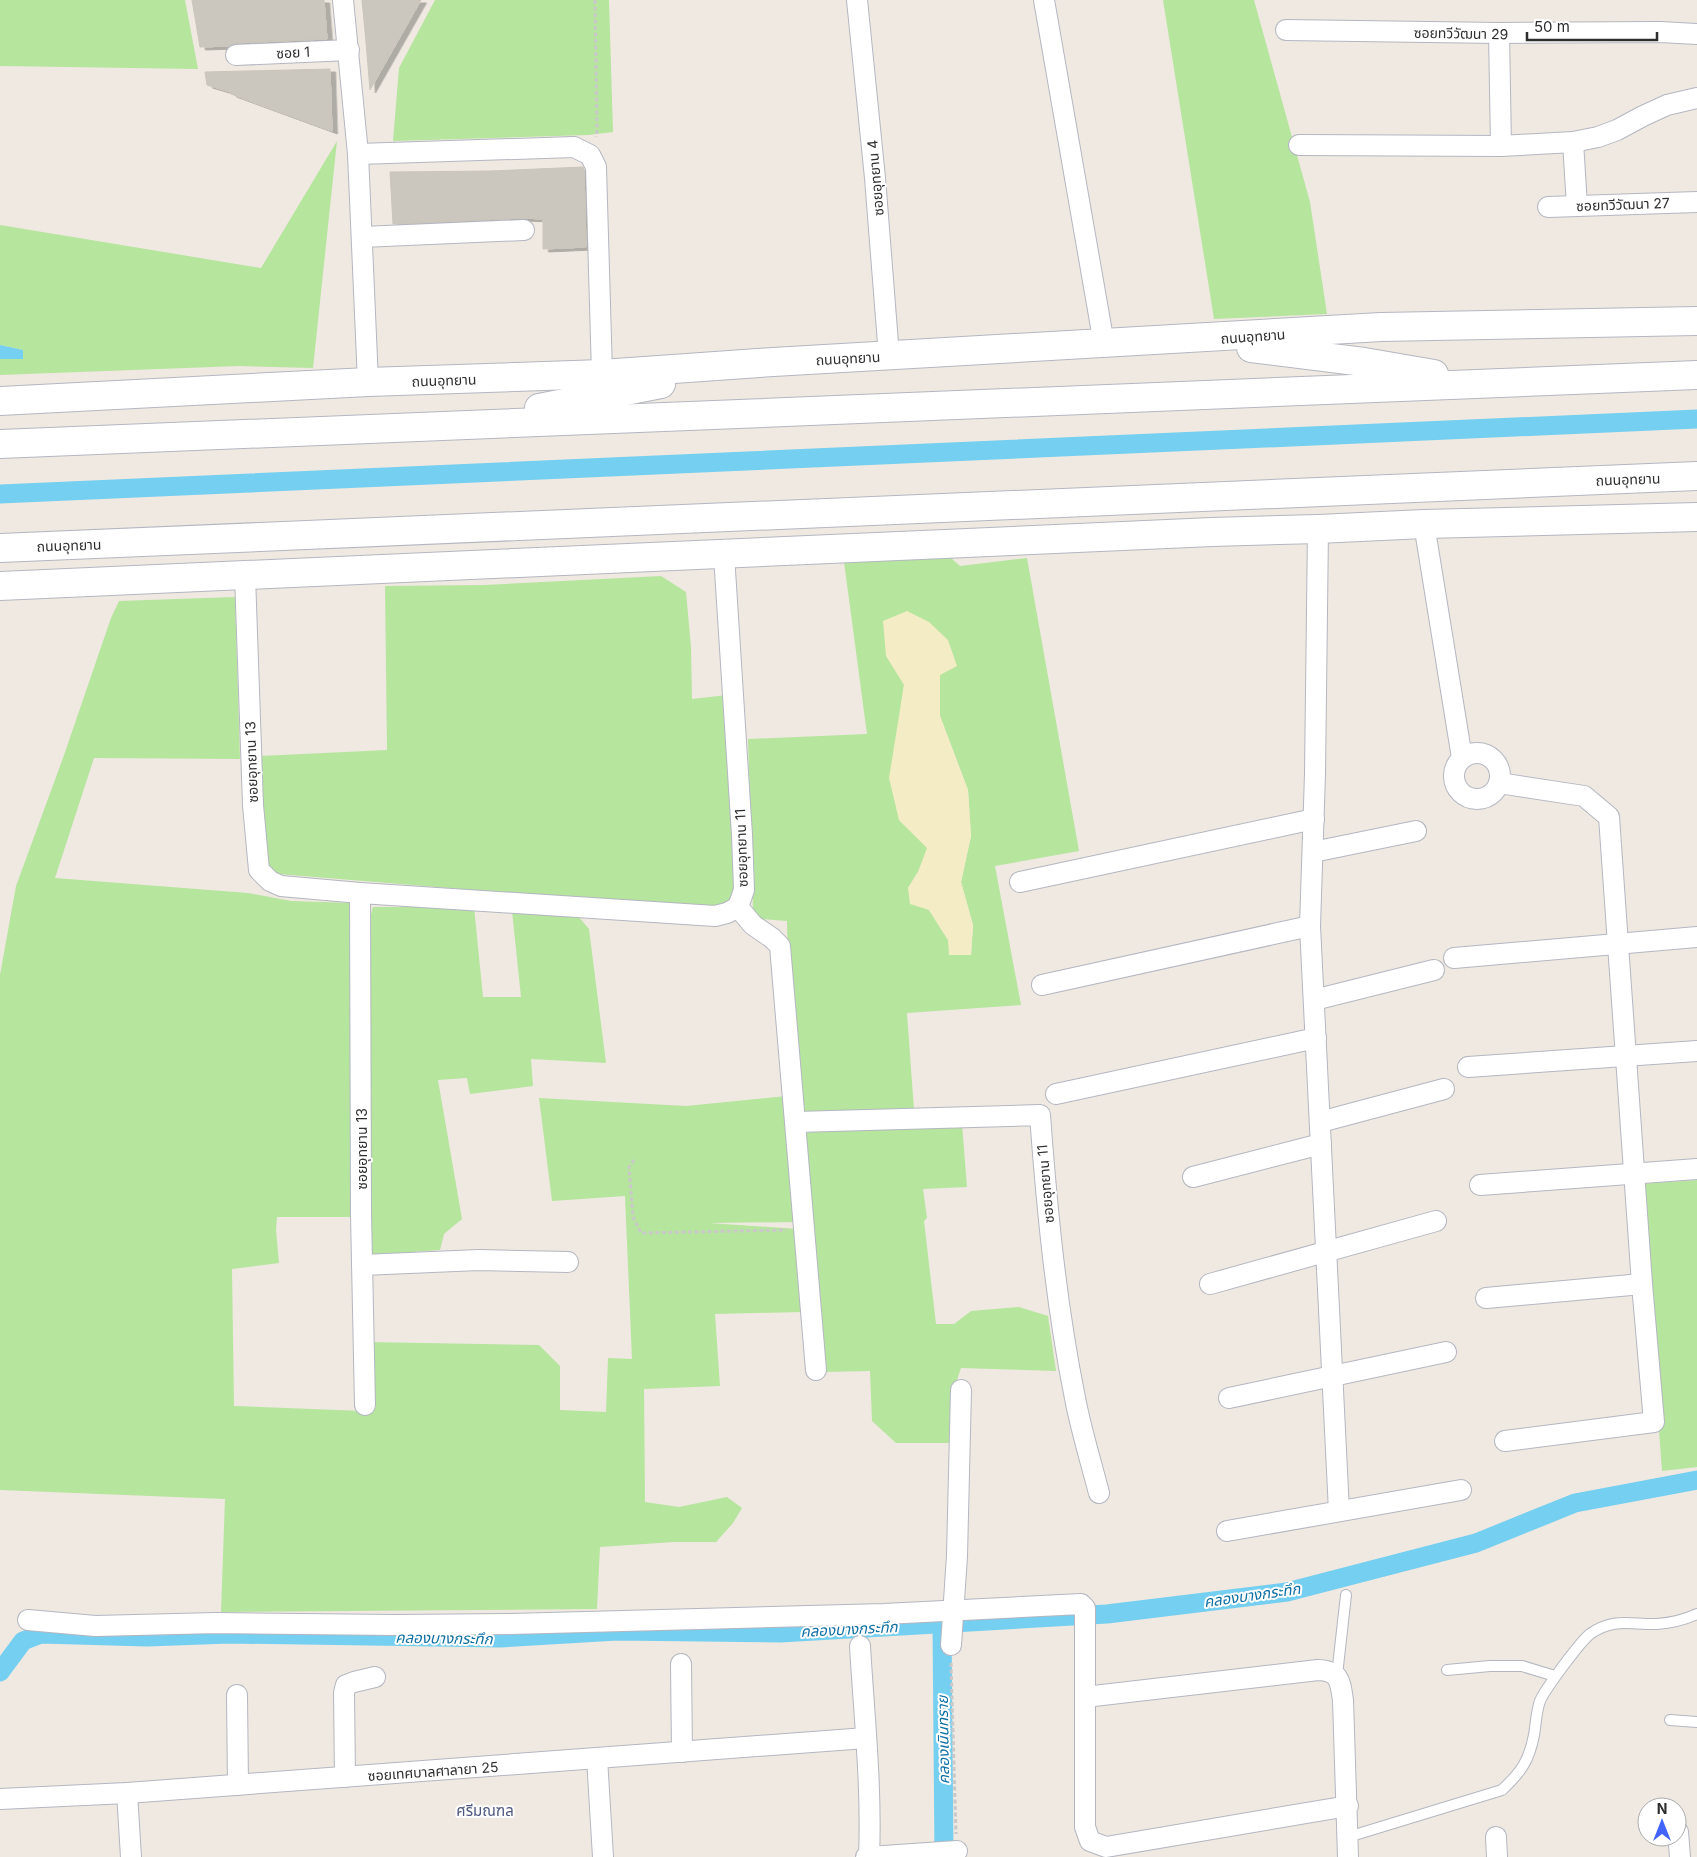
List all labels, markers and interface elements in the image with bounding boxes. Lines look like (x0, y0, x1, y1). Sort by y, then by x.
scale bar (1527, 10, 1657, 42)
text: 50 m (1534, 17, 1570, 36)
street label: ซอยทวีวัฒนา 29 (1414, 24, 1508, 42)
street label: ซอย 1 (276, 43, 310, 61)
street label: ซอยอุทยาน 4 (863, 139, 888, 217)
street label: ซอยทวีวัฒนา 27 (1576, 194, 1670, 214)
street label: ถนนอุทยาน (1220, 325, 1286, 348)
street label: ถนนอุทยาน (815, 348, 881, 369)
street label: ถนนอุทยาน (411, 370, 477, 391)
street label: ถนนอุทยาน (1595, 469, 1661, 490)
street label: ถนนอุทยาน (36, 535, 102, 556)
street label: ซอยอุทยาน 13 (241, 721, 262, 803)
street label: ซอยอุทยาน 11 (731, 808, 752, 888)
street label: ซอยอุทยาน 13 (353, 1108, 371, 1190)
street label: ซอยอุทยาน 11 (1033, 1144, 1058, 1224)
water label: คลองบางกระทึก (1203, 1579, 1302, 1611)
water label: คลองบางกระทึก (800, 1617, 899, 1641)
water label: คลองบางกระทึก (395, 1628, 494, 1648)
water label: คลองเนินทราย (933, 1694, 953, 1784)
street label: ซอยเทศบาลศาลายา 25 (367, 1758, 499, 1784)
north arrow (1637, 1797, 1687, 1847)
text: N (1657, 1800, 1667, 1817)
district label: ศรีมณฑล (456, 1801, 514, 1820)

